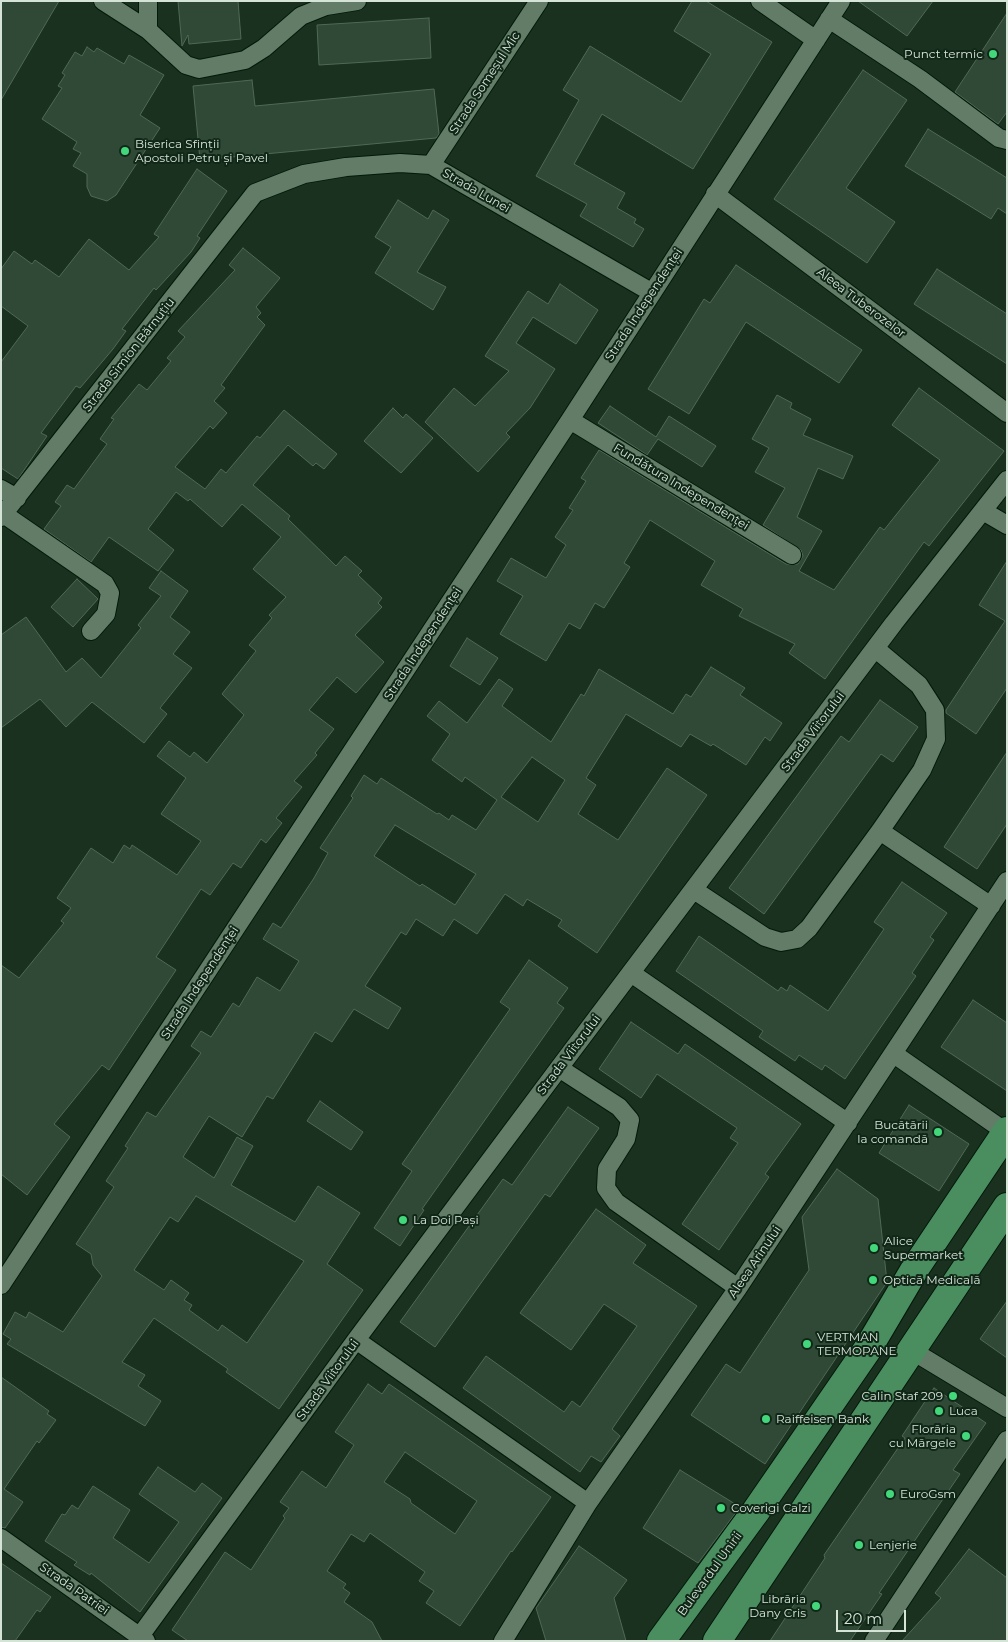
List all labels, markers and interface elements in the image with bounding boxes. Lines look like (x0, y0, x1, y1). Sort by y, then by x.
street label: Strada Someșul Mic (447, 29, 523, 137)
place label: Punct termic (904, 47, 983, 61)
marker: Punct termic (987, 48, 999, 60)
place label: Biserica Sfinții Apostoli Petru și Pavel (135, 137, 268, 165)
marker: Biserica Sfinții Apostoli Petru și Pavel (119, 145, 131, 157)
street label: Strada Lunei (440, 166, 512, 216)
street label: Strada Independenței (602, 246, 686, 364)
street label: Aleea Tuberozelor (814, 265, 908, 341)
street label: Strada Simion Bărnuțiu (80, 295, 178, 415)
street label: Fundătura Independenței (611, 441, 751, 533)
street label: Strada Independenței (381, 585, 465, 703)
street label: Strada Viitorului (778, 689, 848, 775)
street label: Strada Independenței (158, 924, 242, 1042)
street label: Strada Viitorului (534, 1012, 604, 1098)
place label: Bucătării la comandă (857, 1118, 928, 1146)
marker: Bucătării la comandă (932, 1126, 944, 1138)
place label: La Doi Pași (413, 1213, 479, 1227)
marker: La Doi Pași (397, 1214, 409, 1226)
street label: Aleea Arinului (726, 1223, 784, 1301)
place label: Alice Supermarket (884, 1234, 963, 1262)
marker: Alice Supermarket (868, 1242, 880, 1254)
place label: Optică Medicală (883, 1273, 980, 1287)
marker: Optică Medicală (867, 1274, 879, 1286)
place label: VERTMAN TERMOPANE (817, 1330, 897, 1358)
street label: Strada Viitorului (294, 1337, 362, 1423)
marker: VERTMAN TERMOPANE (801, 1338, 813, 1350)
place label: Calin Staf 209 (861, 1389, 943, 1403)
marker: Calin Staf 209 (947, 1390, 959, 1402)
place label: Luca (949, 1404, 978, 1418)
marker: Luca (933, 1405, 945, 1417)
place label: Raiffeisen Bank (776, 1412, 869, 1426)
marker: Raiffeisen Bank (760, 1413, 772, 1425)
place label: Florăria cu Mărgele (889, 1422, 956, 1450)
marker: Florăria cu Mărgele (960, 1430, 972, 1442)
place label: EuroGsm (900, 1487, 956, 1501)
marker: EuroGsm (884, 1488, 896, 1500)
place label: Coverigi Calzi (731, 1501, 811, 1515)
marker: Coverigi Calzi (715, 1502, 727, 1514)
street label: Bulevardul Unirii (675, 1529, 745, 1619)
place label: Lenjerie (869, 1538, 917, 1552)
marker: Lenjerie (853, 1539, 865, 1551)
street label: Strada Patriei (37, 1560, 111, 1618)
place label: Librăria Dany Cris (749, 1592, 806, 1620)
marker: Librăria Dany Cris (810, 1600, 822, 1612)
scale bar (838, 1600, 908, 1632)
text: 20 m (844, 1609, 882, 1628)

